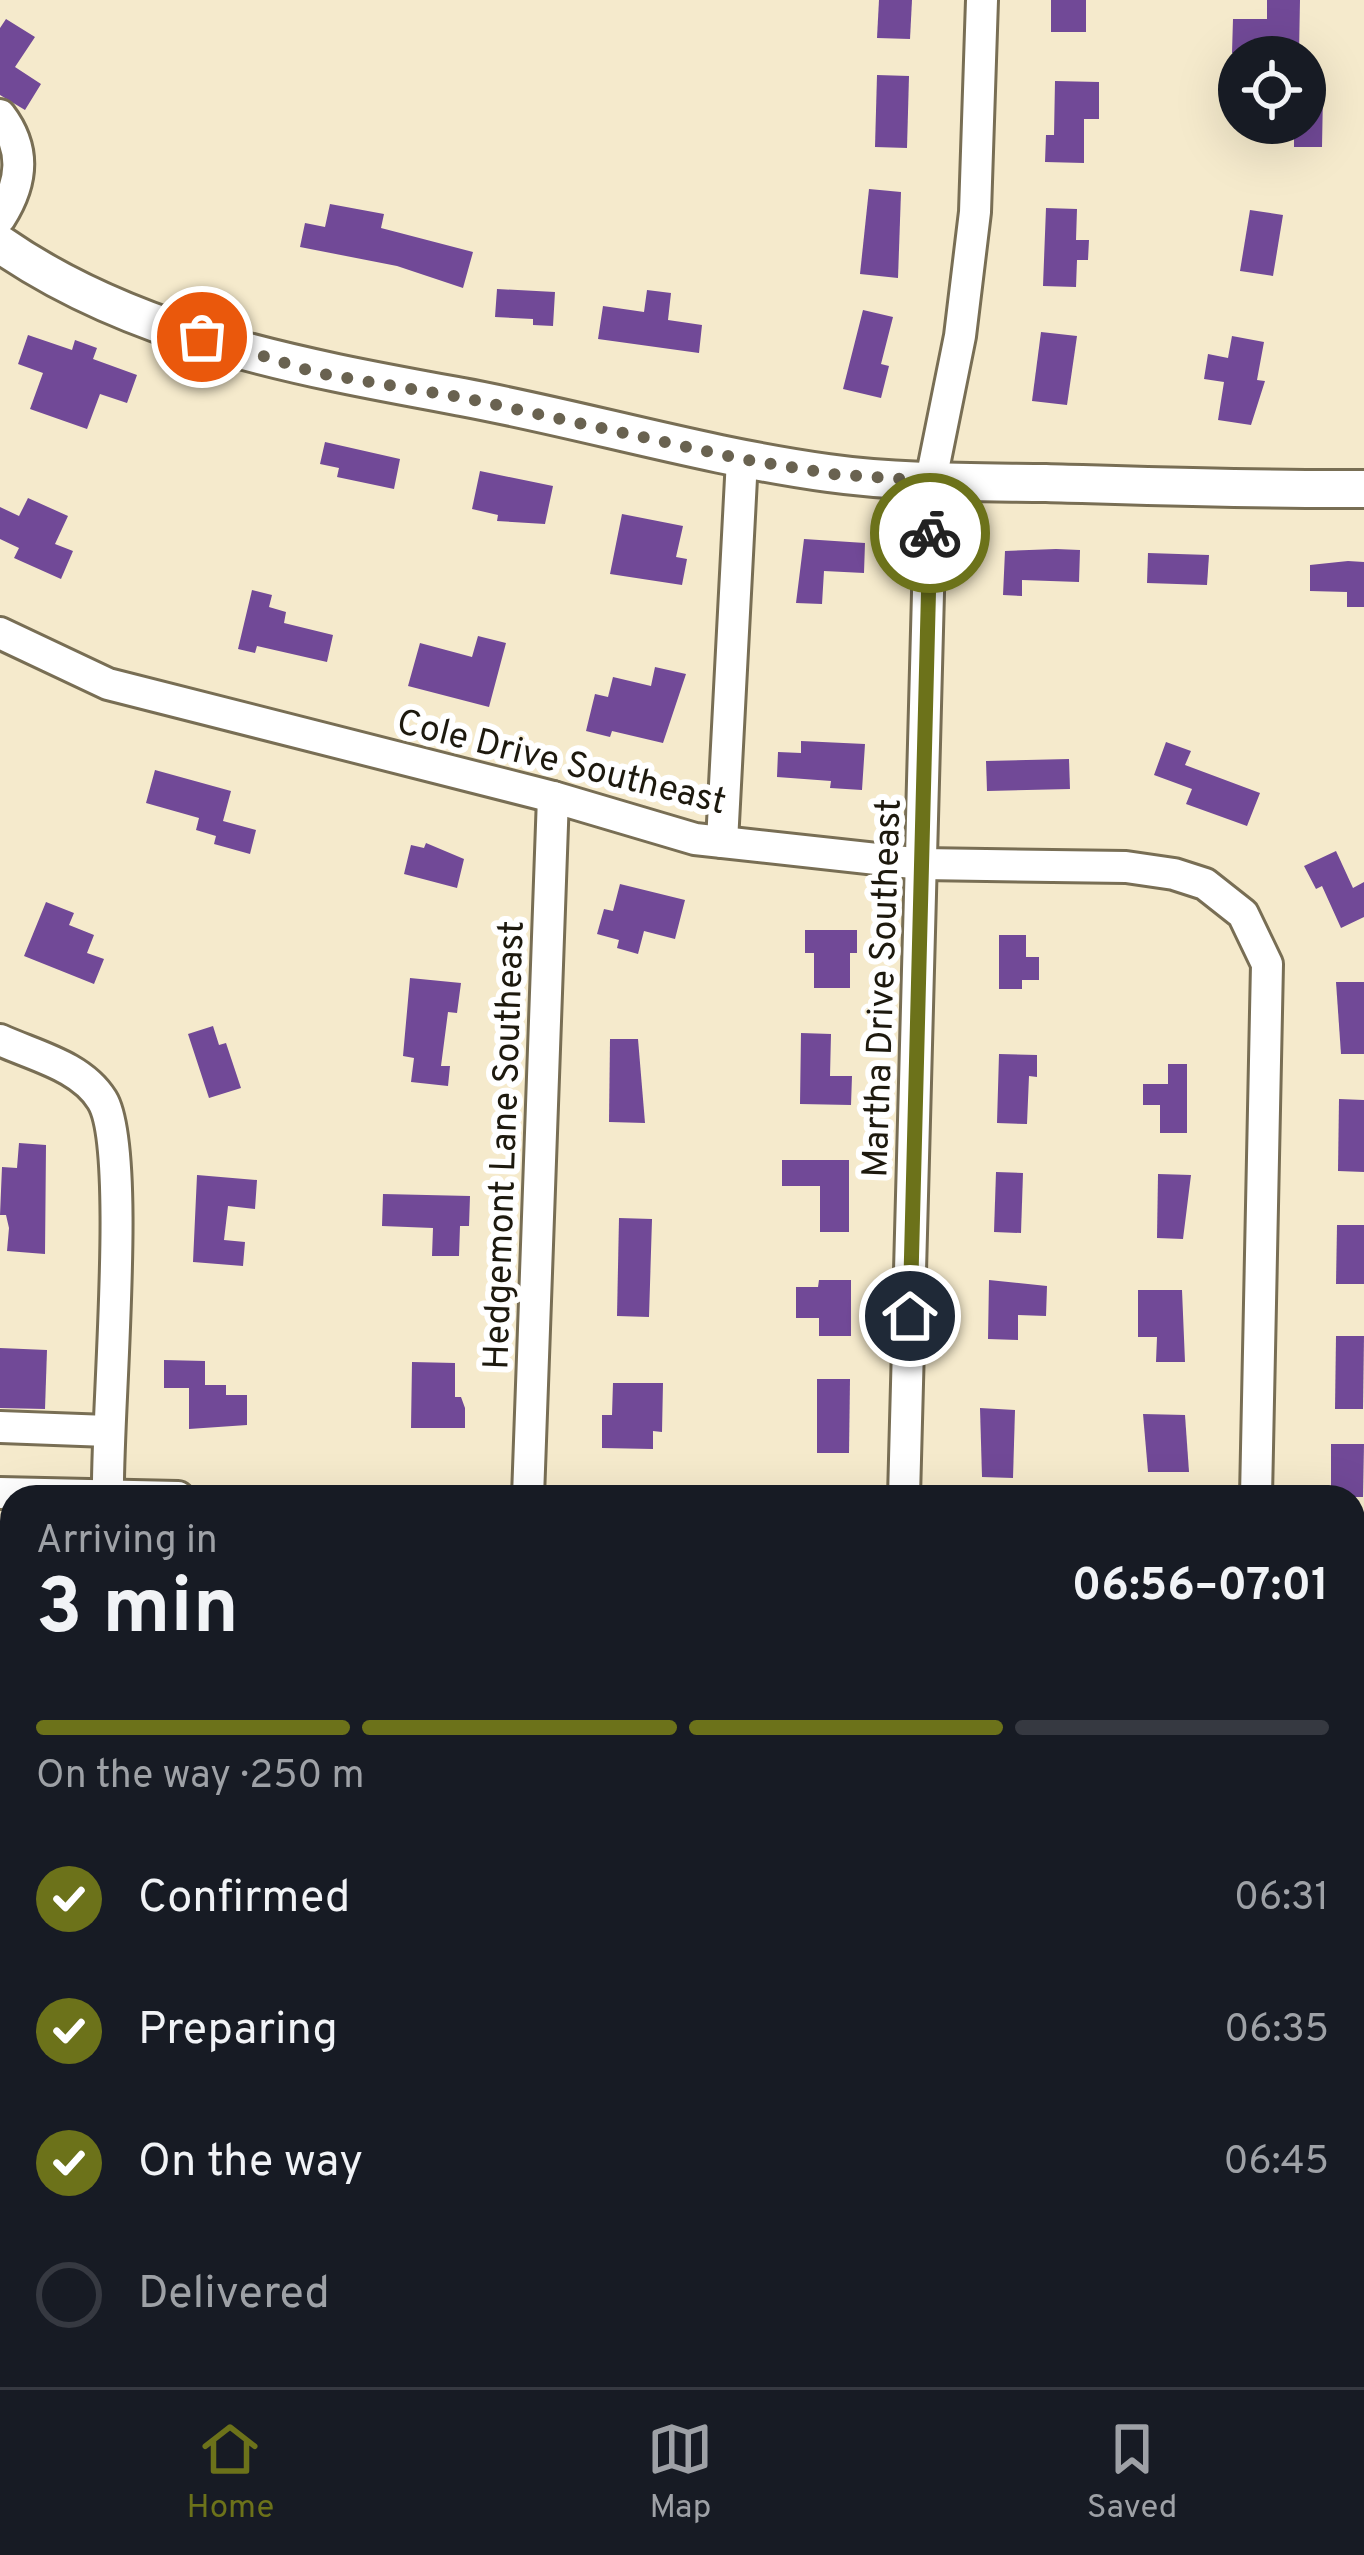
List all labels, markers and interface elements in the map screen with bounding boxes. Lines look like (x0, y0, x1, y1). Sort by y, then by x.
map controls (1218, 36, 1326, 144)
button: locate (1218, 36, 1326, 144)
pin (151, 286, 253, 388)
icon: bag (169, 304, 235, 370)
courier (870, 473, 990, 593)
icon: bike (897, 500, 963, 566)
street label: Cole Drive Southeast (392, 701, 730, 827)
street label: Martha Drive Southeast (854, 798, 914, 1179)
street label: Hedgemont Lane Southeast (475, 920, 537, 1371)
pin (859, 1265, 961, 1367)
icon: home (877, 1283, 943, 1349)
text: Arriving in (36, 1518, 218, 1567)
text: 06:56–07:01 (1072, 1559, 1329, 1616)
text: 3 min (36, 1562, 239, 1661)
text: On the way · 250 m (36, 1753, 365, 1802)
icon: check (36, 1866, 102, 1932)
text: Confirmed (138, 1871, 350, 1928)
text: 06:31 (1234, 1875, 1329, 1924)
icon: check (36, 1998, 102, 2064)
text: Preparing (138, 2003, 338, 2060)
text: 06:35 (1224, 2007, 1329, 2056)
icon: check (36, 2130, 102, 2196)
text: On the way (138, 2135, 363, 2192)
text: 06:45 (1223, 2139, 1329, 2188)
text: Delivered (138, 2267, 330, 2324)
tab: Home (187, 2416, 274, 2530)
tab: Map (647, 2416, 713, 2530)
tab: Saved (1087, 2416, 1177, 2530)

